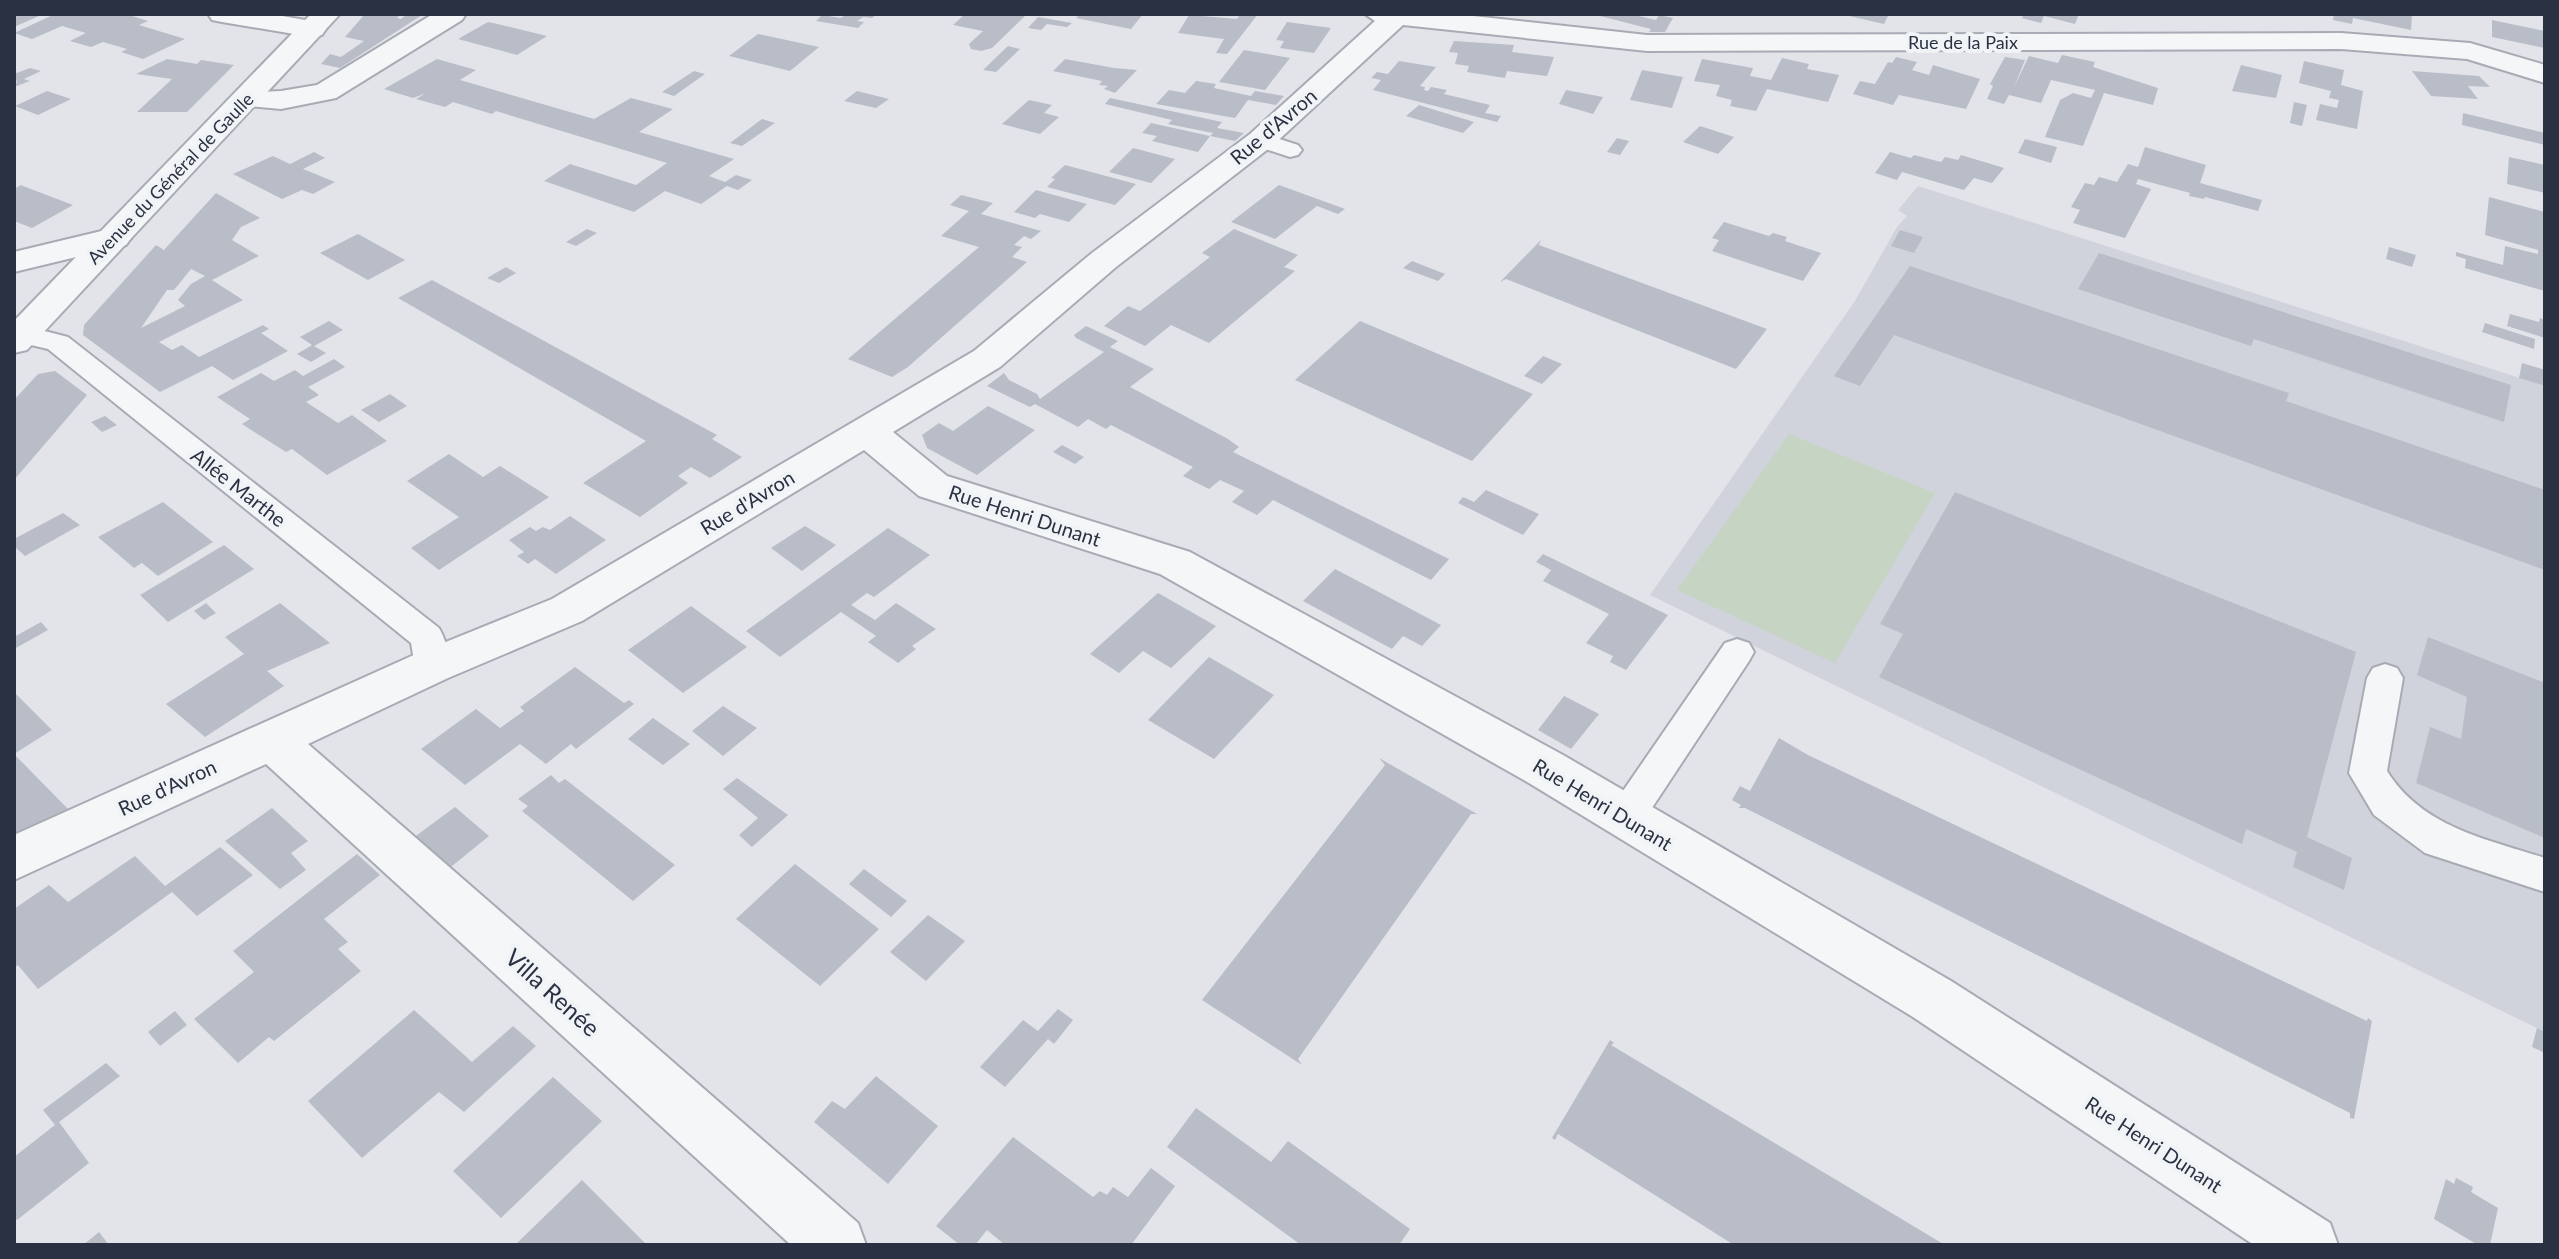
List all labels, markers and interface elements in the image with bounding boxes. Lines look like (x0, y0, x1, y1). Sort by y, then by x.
street label: Rue de la Paix (1908, 31, 2018, 53)
street label: Rue d'Avron (1225, 83, 1321, 169)
street label: Avenue du Général de Gaulle (82, 88, 258, 268)
street label: Allée Marthe (187, 443, 291, 531)
street label: Rue d'Avron (696, 465, 798, 539)
street label: Rue Henri Dunant (946, 479, 1104, 551)
street label: Rue Henri Dunant (1529, 753, 1677, 855)
street label: Rue d'Avron (114, 754, 220, 820)
street label: Villa Renée (500, 942, 606, 1042)
street label: Rue Henri Dunant (2081, 1091, 2227, 1197)

